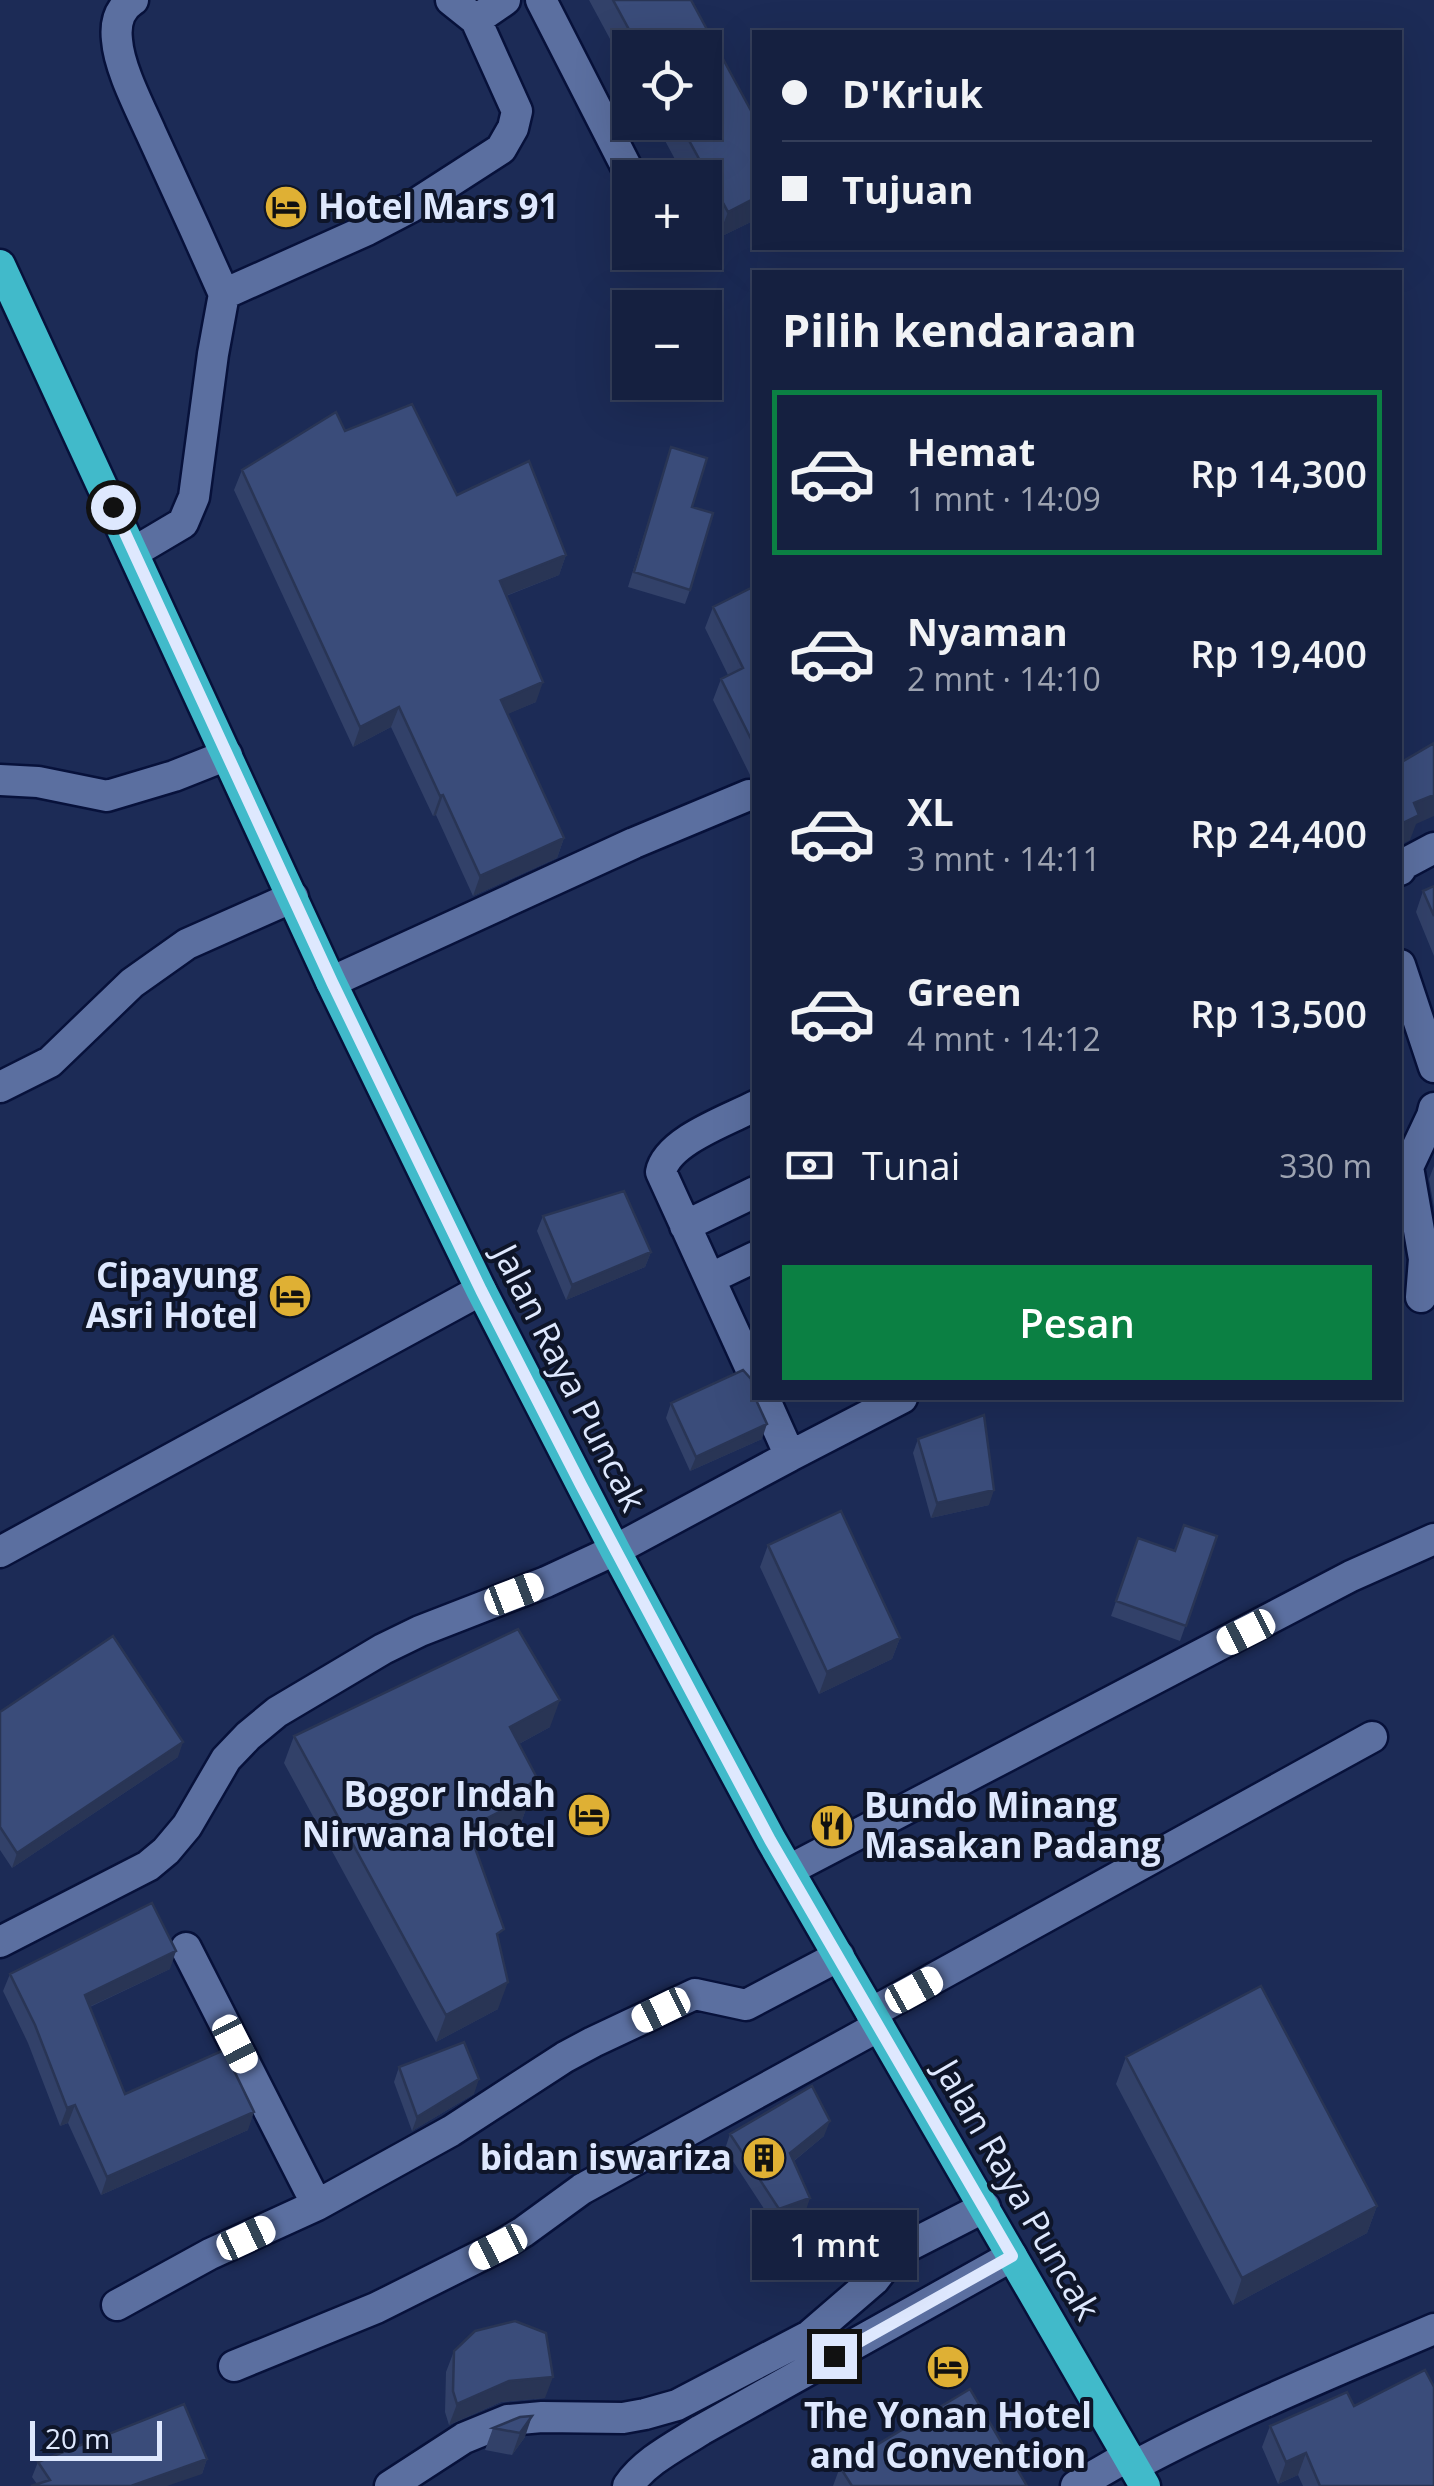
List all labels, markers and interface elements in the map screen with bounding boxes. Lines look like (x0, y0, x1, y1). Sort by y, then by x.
map controls (612, 30, 722, 400)
button: locate (612, 30, 722, 140)
text: D'Kriuk (842, 67, 983, 119)
button: + (612, 160, 722, 270)
text: Tujuan (842, 163, 973, 215)
place label: Hotel Mars 91 (318, 182, 559, 229)
hotel icon: Hotel Mars 91 (263, 184, 309, 230)
button: − (612, 290, 722, 400)
text: Pilih kendaraan (782, 299, 1137, 360)
text: Hemat (907, 425, 1035, 477)
icon: car (787, 428, 877, 518)
text: Rp 14,300 (1190, 447, 1367, 499)
text: 1 mnt · 14:09 (907, 477, 1101, 520)
route start (91, 485, 136, 530)
text: Nyaman (907, 605, 1068, 657)
icon: car (787, 608, 877, 698)
text: Rp 19,400 (1190, 627, 1367, 679)
text: 2 mnt · 14:10 (907, 657, 1101, 700)
text: XL (907, 785, 954, 837)
icon: car (787, 788, 877, 878)
text: Rp 24,400 (1190, 807, 1367, 859)
text: 3 mnt · 14:11 (907, 837, 1101, 880)
text: Green (907, 965, 1022, 1017)
icon: car (787, 968, 877, 1058)
text: Rp 13,500 (1190, 987, 1367, 1039)
text: 4 mnt · 14:12 (907, 1017, 1101, 1060)
icon: cash (782, 1138, 837, 1193)
text: Tunai (862, 1139, 960, 1191)
text: 330 m (1279, 1144, 1372, 1187)
street label: Jalan Raya Puncak (481, 1233, 658, 1519)
place label: Cipayung Asri Hotel (86, 1251, 258, 1338)
button: Pesan (782, 1265, 1372, 1380)
hotel icon: Cipayung Asri Hotel (267, 1273, 313, 1319)
car (481, 1569, 547, 1619)
car (1212, 1605, 1280, 1659)
place label: Bogor Indah Nirwana Hotel (302, 1770, 556, 1857)
place label: Bundo Minang Masakan Padang (864, 1781, 1161, 1868)
hotel icon: Bogor Indah Nirwana Hotel (566, 1792, 612, 1838)
restaurant icon: Bundo Minang Masakan Padang (809, 1803, 855, 1849)
car (880, 1962, 948, 2018)
car (627, 1983, 695, 2037)
car (208, 2010, 262, 2078)
street label: Jalan Raya Puncak (923, 2048, 1112, 2329)
place label: bidan iswariza (480, 2133, 732, 2180)
building icon: bidan iswariza (741, 2135, 787, 2181)
callout: 1 mnt (752, 2211, 916, 2281)
car (212, 2212, 280, 2264)
car (464, 2220, 532, 2274)
text: 1 mnt (789, 2223, 880, 2266)
route end (812, 2334, 857, 2379)
hotel icon: The Yonan Hotel and Convention (925, 2344, 971, 2390)
place label: The Yonan Hotel and Convention (804, 2391, 1092, 2478)
scale bar (30, 2416, 162, 2460)
text: 20 m (45, 2419, 110, 2457)

